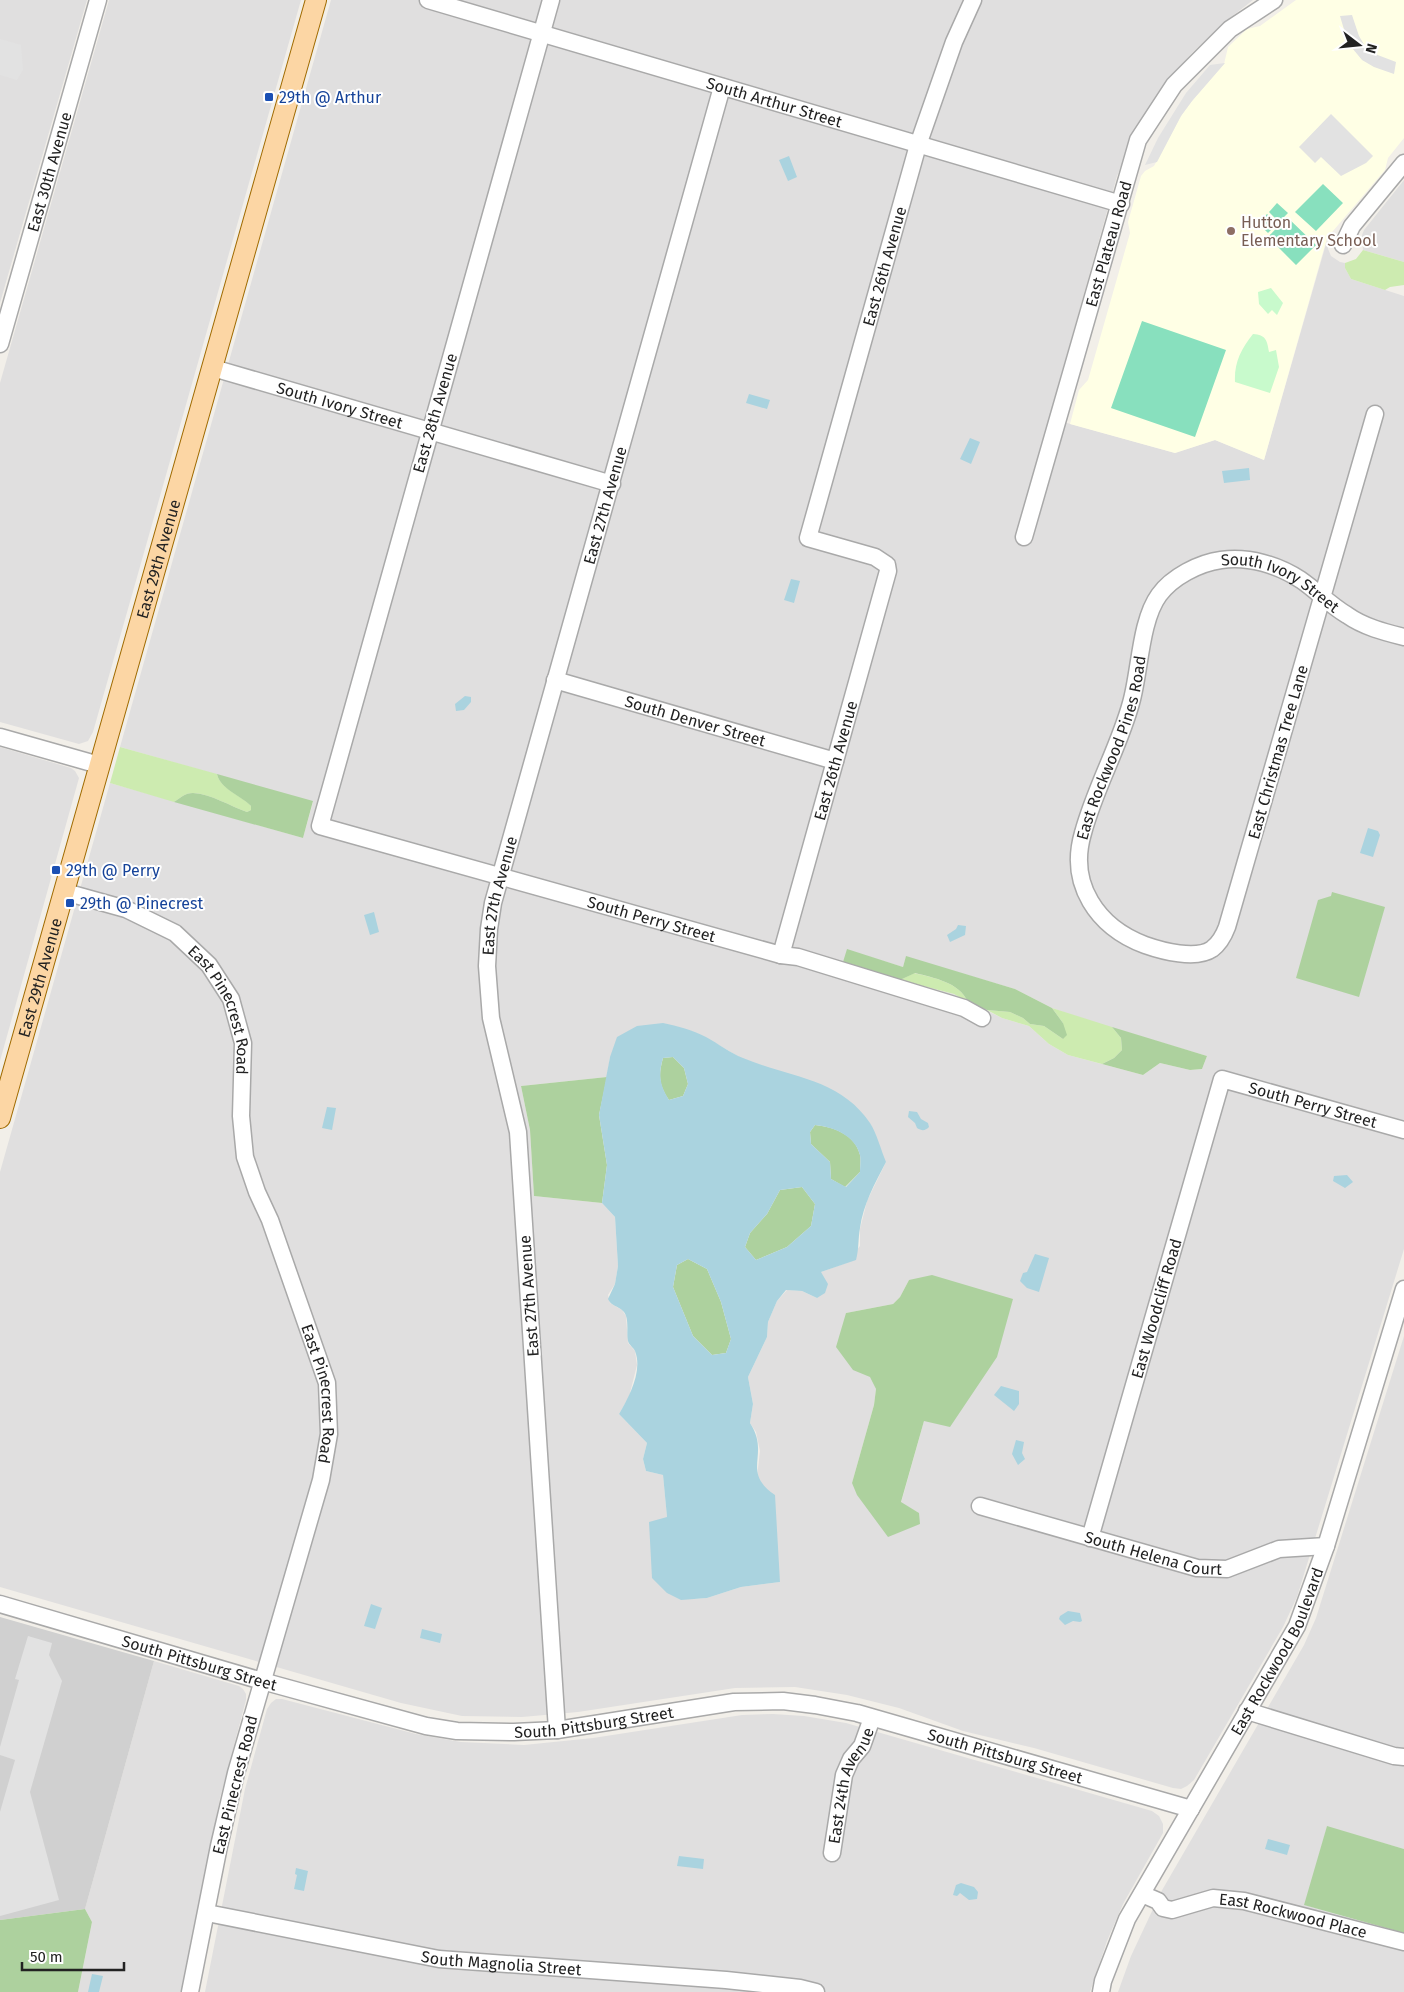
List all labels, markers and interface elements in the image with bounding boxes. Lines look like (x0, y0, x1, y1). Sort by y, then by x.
north arrow (1334, 20, 1384, 70)
text: N (1362, 42, 1380, 55)
street label: South Arthur Street (704, 73, 845, 131)
place label: 29th @ Arthur (279, 88, 382, 107)
marker: 29th @ Arthur (263, 91, 275, 103)
street label: East 30th Avenue (23, 110, 75, 234)
street label: East Plateau Road (1081, 179, 1135, 309)
street label: East 26th Avenue (858, 204, 910, 328)
place label: Hutton Elementary School (1241, 213, 1377, 250)
marker: Hutton Elementary School (1225, 225, 1237, 237)
street label: East 28th Avenue (409, 351, 461, 475)
street label: South Ivory Street (274, 378, 405, 432)
street label: East 27th Avenue (579, 444, 630, 567)
street label: East 29th Avenue (132, 497, 184, 621)
street label: South Ivory Street (1220, 550, 1343, 616)
street label: East Rockwood Pines Road (1072, 654, 1149, 842)
street label: East Christmas Tree Lane (1244, 663, 1312, 841)
street label: South Denver Street (623, 691, 768, 750)
street label: East 26th Avenue (809, 698, 861, 822)
street label: East 27th Avenue (478, 834, 521, 956)
place label: 29th @ Perry (66, 861, 160, 880)
marker: 29th @ Perry (50, 864, 62, 876)
street label: South Perry Street (585, 892, 718, 946)
place label: 29th @ Pinecrest (80, 894, 204, 913)
marker: 29th @ Pinecrest (64, 897, 76, 909)
street label: East 29th Avenue (14, 916, 66, 1039)
street label: East Pinecrest Road (184, 941, 253, 1075)
street label: South Perry Street (1247, 1077, 1379, 1132)
street label: East 27th Avenue (515, 1235, 543, 1357)
street label: East Woodcliff Road (1127, 1236, 1185, 1380)
street label: East Pinecrest Road (298, 1321, 339, 1465)
street label: South Helena Court (1082, 1527, 1223, 1578)
street label: East Rockwood Boulevard (1226, 1565, 1327, 1739)
street label: South Pittsburg Street (120, 1631, 279, 1694)
street label: South Pittsburg Street (514, 1702, 675, 1741)
street label: East Pinecrest Road (209, 1713, 261, 1857)
street label: South Pittsburg Street (925, 1724, 1085, 1787)
street label: East 24th Avenue (824, 1725, 877, 1845)
street label: East Rockwood Place (1218, 1889, 1369, 1942)
scale bar (22, 1940, 125, 1972)
street label: South Magnolia Street (420, 1946, 582, 1979)
text: 50 m (30, 1948, 63, 1966)

